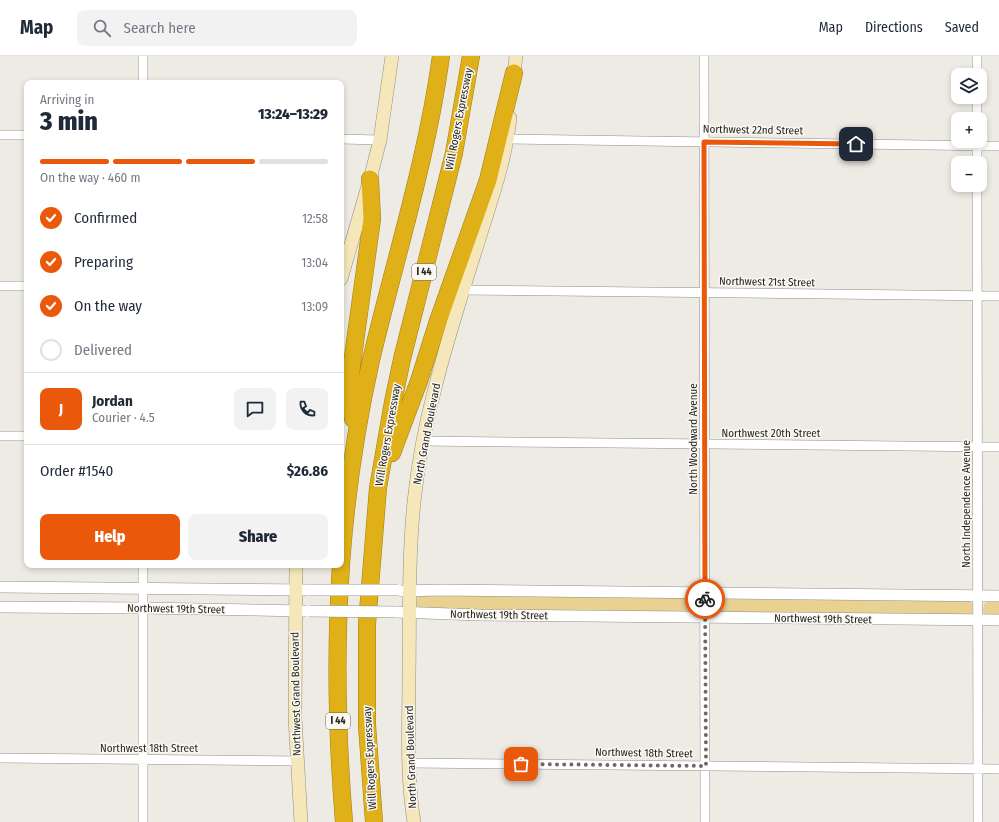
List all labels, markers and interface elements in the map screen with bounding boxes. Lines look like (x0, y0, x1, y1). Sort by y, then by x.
search box (77, 10, 357, 46)
text: Map (20, 16, 53, 39)
icon: search (91, 17, 113, 39)
text: Search here (123, 19, 196, 37)
text: Map (819, 19, 843, 36)
text: Directions (865, 19, 923, 36)
text: Saved (945, 19, 979, 36)
street label: Will Rogers Expressway (443, 67, 475, 171)
map controls (951, 68, 987, 192)
button: layers (951, 68, 987, 104)
text: Arriving in (40, 92, 94, 107)
text: 13:24–13:29 (258, 105, 328, 123)
text: 3 min (40, 106, 98, 137)
button: + (951, 112, 987, 148)
street label: Northwest 22nd Street (703, 123, 804, 137)
pin (839, 127, 873, 161)
icon: home (845, 133, 867, 155)
button: − (951, 156, 987, 192)
text: On the way · 460 m (40, 170, 140, 185)
icon: check (40, 207, 62, 229)
text: Confirmed (74, 209, 137, 227)
text: 12:58 (302, 211, 328, 226)
icon: check (40, 251, 62, 273)
text: Preparing (74, 253, 133, 271)
text: 13:04 (301, 255, 328, 270)
road number: I 44 (412, 264, 436, 280)
street label: Northwest 21st Street (719, 275, 816, 289)
icon: check (40, 295, 62, 317)
text: On the way (74, 297, 142, 315)
text: 13:09 (301, 299, 328, 314)
text: Delivered (74, 341, 132, 359)
street label: North Grand Boulevard (411, 382, 443, 486)
street label: Will Rogers Expressway (373, 383, 403, 487)
street label: North Woodward Avenue (687, 383, 700, 495)
button: chat (234, 388, 276, 430)
button: phone (286, 388, 328, 430)
text: Jordan (92, 392, 133, 410)
text: J (59, 400, 63, 418)
text: Courier · 4.5 (92, 410, 155, 425)
street label: Northwest 20th Street (722, 427, 821, 440)
street label: North Independence Avenue (960, 440, 973, 568)
text: Order #1540 (40, 462, 113, 480)
text: $26.86 (287, 462, 328, 480)
button: Help (40, 514, 180, 560)
button: Share (188, 514, 328, 560)
courier (685, 579, 725, 619)
icon: bike (694, 588, 716, 610)
street label: Northwest 19th Street (127, 602, 225, 616)
street label: Northwest 19th Street (450, 608, 548, 622)
street label: Northwest 19th Street (774, 612, 872, 626)
street label: Northwest Grand Boulevard (288, 632, 304, 756)
street label: North Grand Boulevard (403, 705, 419, 809)
street label: Will Rogers Expressway (361, 706, 379, 810)
road number: I 44 (326, 713, 350, 729)
street label: Northwest 18th Street (100, 742, 198, 755)
street label: Northwest 18th Street (595, 746, 694, 760)
pin (504, 747, 538, 781)
icon: bag (510, 753, 532, 775)

